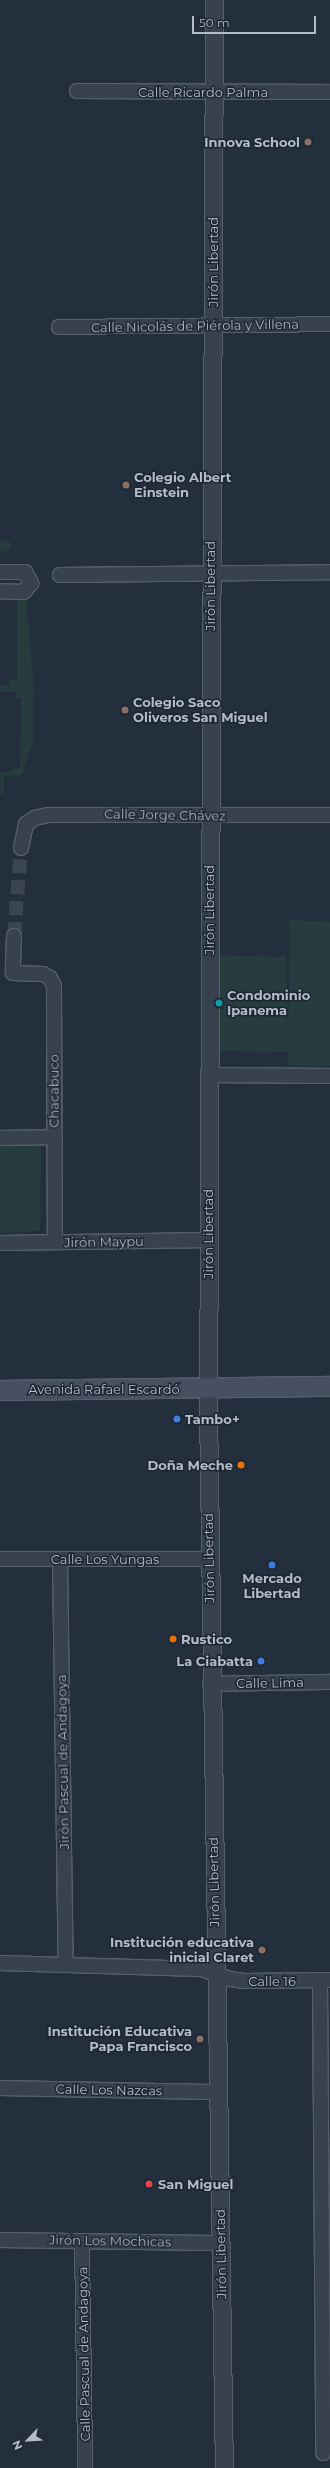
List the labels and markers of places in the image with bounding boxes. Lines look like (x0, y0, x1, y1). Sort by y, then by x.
place label: Innova School (204, 134, 300, 150)
marker: Innova School (303, 137, 313, 147)
place label: Colegio Albert Einstein (134, 470, 232, 501)
marker: Colegio Albert Einstein (121, 480, 131, 490)
place label: Colegio Saco Oliveros San Miguel (133, 695, 268, 726)
marker: Colegio Saco Oliveros San Miguel (120, 705, 130, 715)
place label: Condominio Ipanema (227, 988, 310, 1019)
marker: Condominio Ipanema (214, 998, 224, 1008)
place label: Tambo+ (185, 1411, 240, 1427)
marker: Tambo+ (172, 1414, 182, 1424)
place label: Doña Meche (148, 1457, 233, 1473)
marker: Doña Meche (236, 1460, 246, 1470)
marker: Mercado Libertad (267, 1560, 277, 1570)
place label: Mercado Libertad (242, 1571, 302, 1602)
place label: Rustico (181, 1631, 232, 1647)
marker: Rustico (168, 1634, 178, 1644)
place label: La Ciabatta (176, 1653, 253, 1669)
marker: La Ciabatta (256, 1656, 266, 1666)
place label: Institución educativa inicial Claret (110, 1935, 254, 1966)
marker: Institución educativa inicial Claret (257, 1945, 267, 1955)
place label: Institución Educativa Papa Francisco (48, 2024, 192, 2055)
marker: Institución Educativa Papa Francisco (195, 2034, 205, 2044)
place label: San Miguel (158, 2176, 233, 2192)
marker: San Miguel (143, 2178, 155, 2190)

